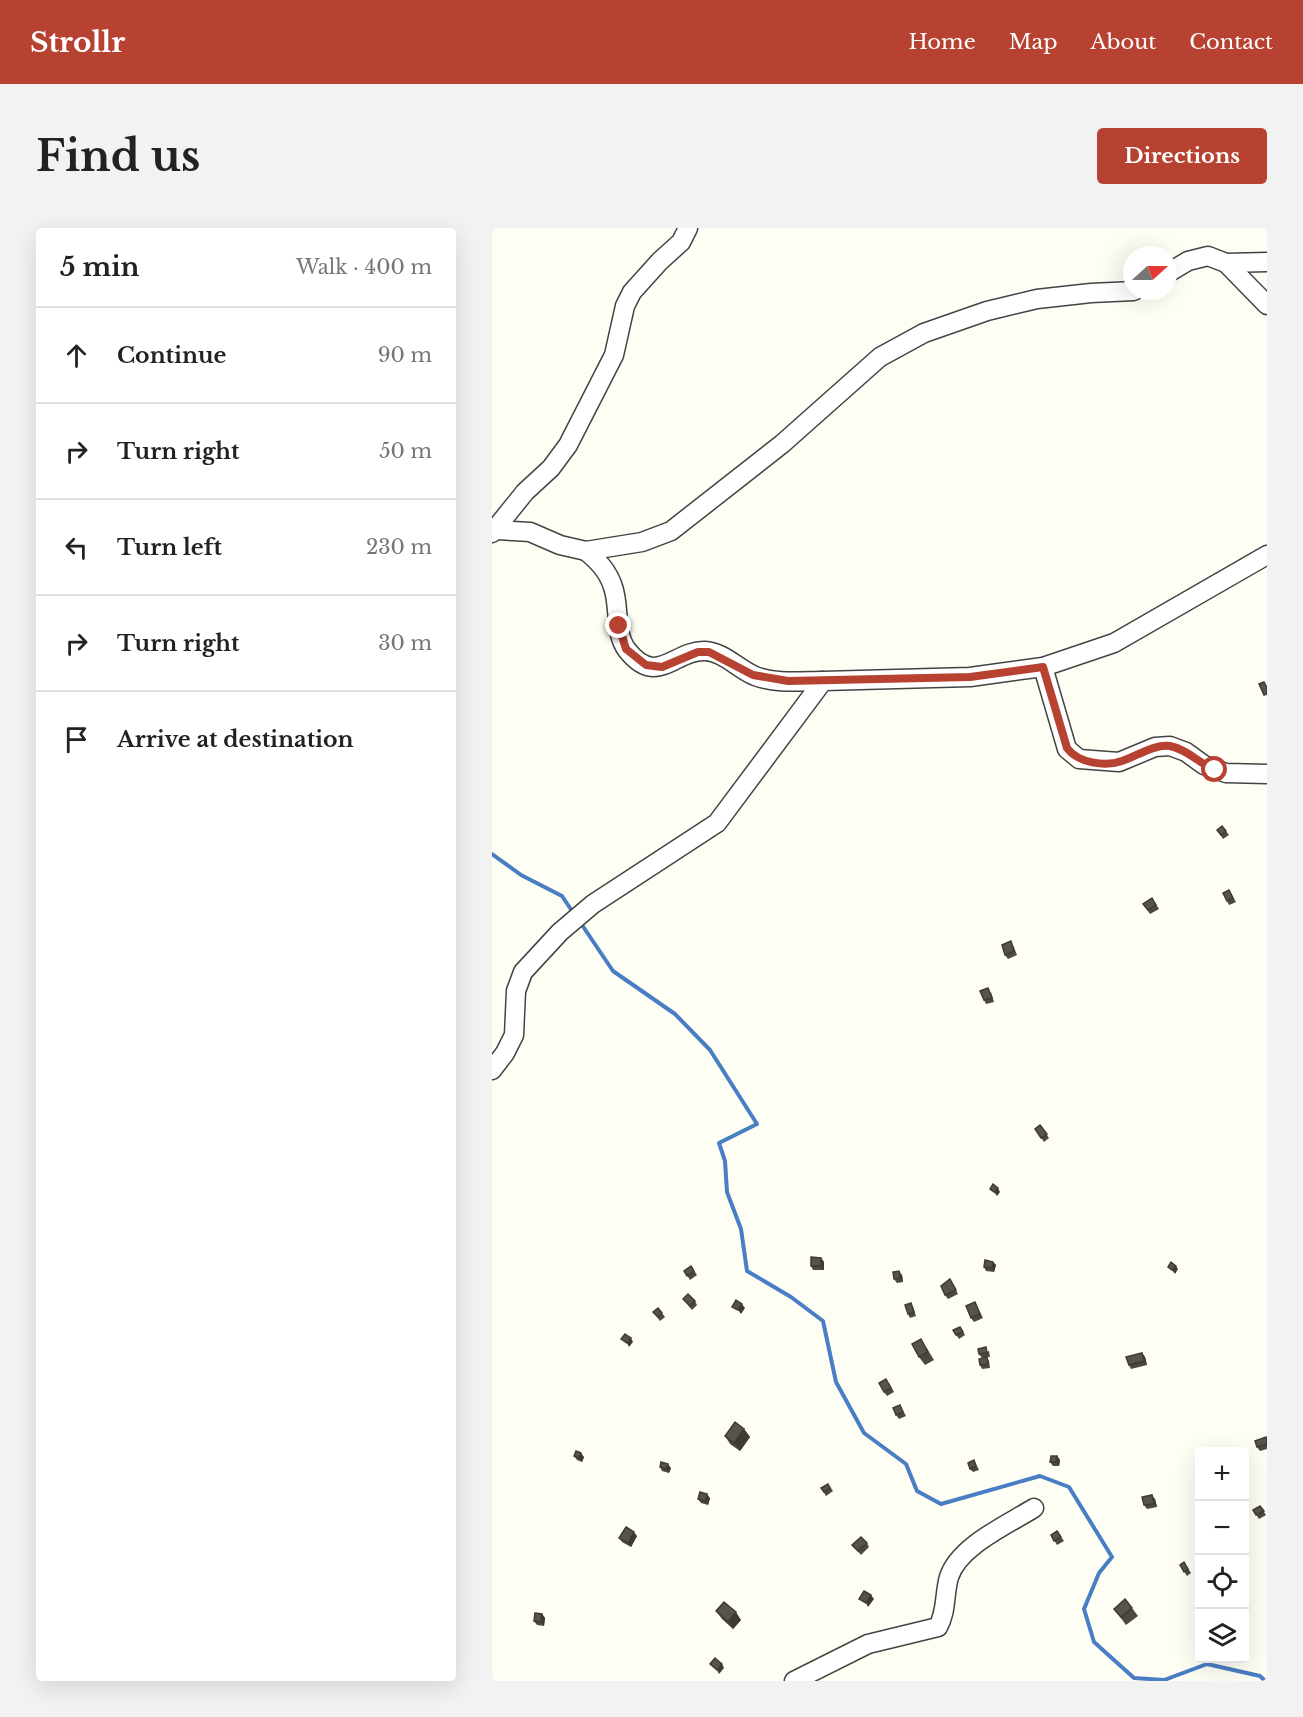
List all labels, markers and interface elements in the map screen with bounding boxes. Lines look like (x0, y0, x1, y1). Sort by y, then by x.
text: Strollr (30, 25, 125, 60)
text: Home (909, 29, 976, 55)
text: Map (1009, 29, 1057, 55)
text: About (1090, 29, 1156, 55)
text: Contact (1189, 29, 1273, 55)
button: Directions (1097, 128, 1267, 184)
text: Find us (36, 130, 200, 182)
north arrow (1123, 246, 1177, 300)
text: 5 min (60, 251, 139, 283)
text: Walk · 400 m (296, 255, 432, 279)
icon: ahead (60, 339, 93, 372)
text: Continue (117, 342, 226, 369)
text: 90 m (378, 343, 432, 367)
icon: right (60, 435, 93, 468)
text: Turn right (117, 438, 239, 465)
text: 50 m (379, 439, 432, 463)
icon: left (60, 531, 93, 564)
text: Turn left (117, 534, 222, 561)
text: 230 m (366, 535, 432, 559)
route end (605, 612, 631, 638)
icon: right (60, 627, 93, 660)
text: Turn right (117, 630, 239, 657)
text: 30 m (378, 631, 432, 655)
icon: arrive (60, 723, 93, 756)
text: Arrive at destination (117, 726, 354, 753)
route start (1201, 756, 1227, 782)
map controls (1195, 1447, 1249, 1663)
button: + (1195, 1447, 1249, 1501)
button: − (1195, 1501, 1249, 1555)
button: locate (1195, 1555, 1249, 1609)
button: layers (1195, 1609, 1249, 1663)

